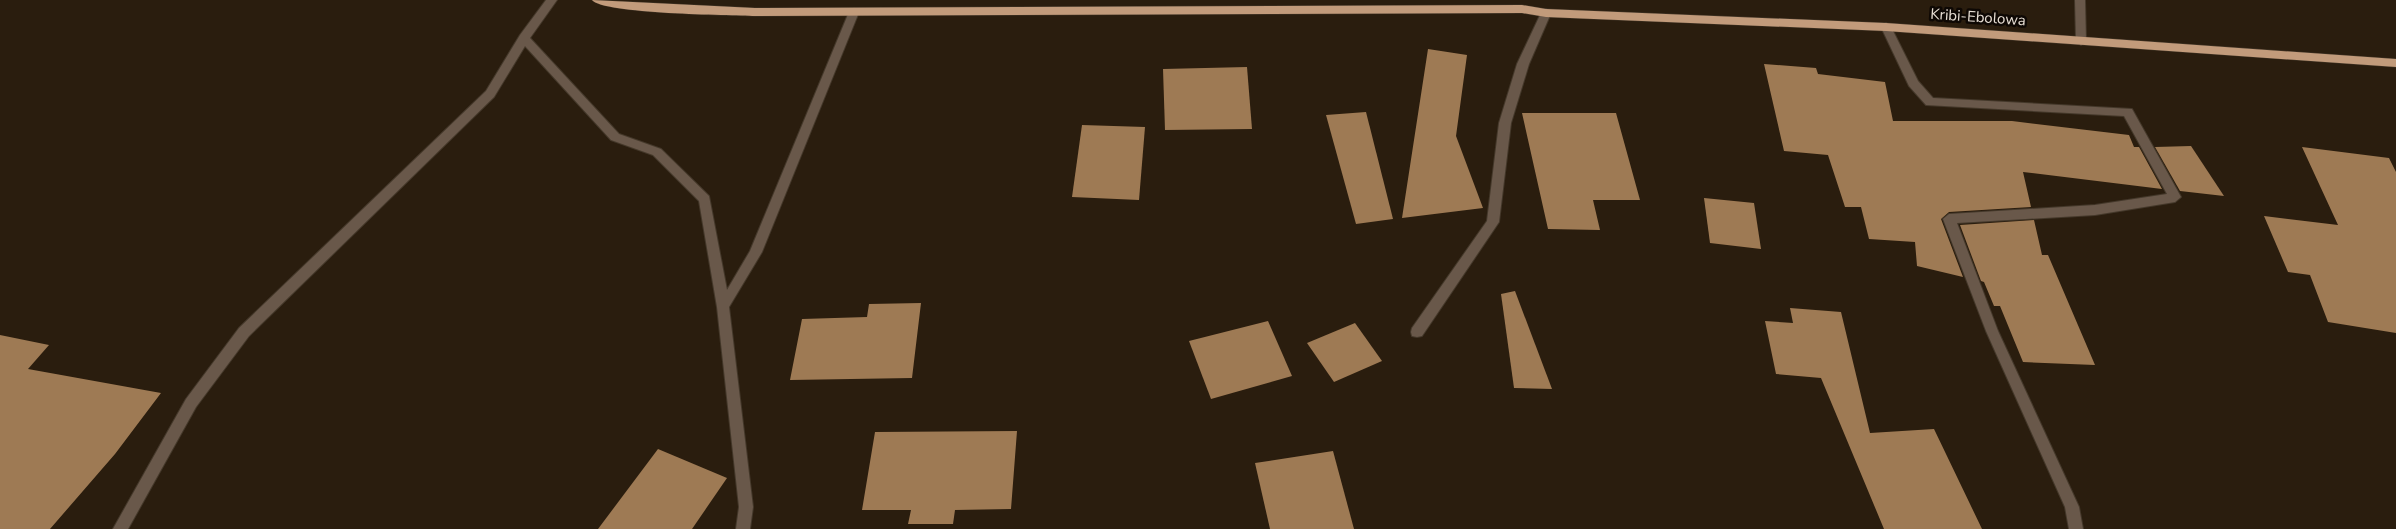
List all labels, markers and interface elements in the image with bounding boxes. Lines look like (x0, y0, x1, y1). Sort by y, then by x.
street label: Kribi-Ebolowa (1930, 4, 2026, 30)

